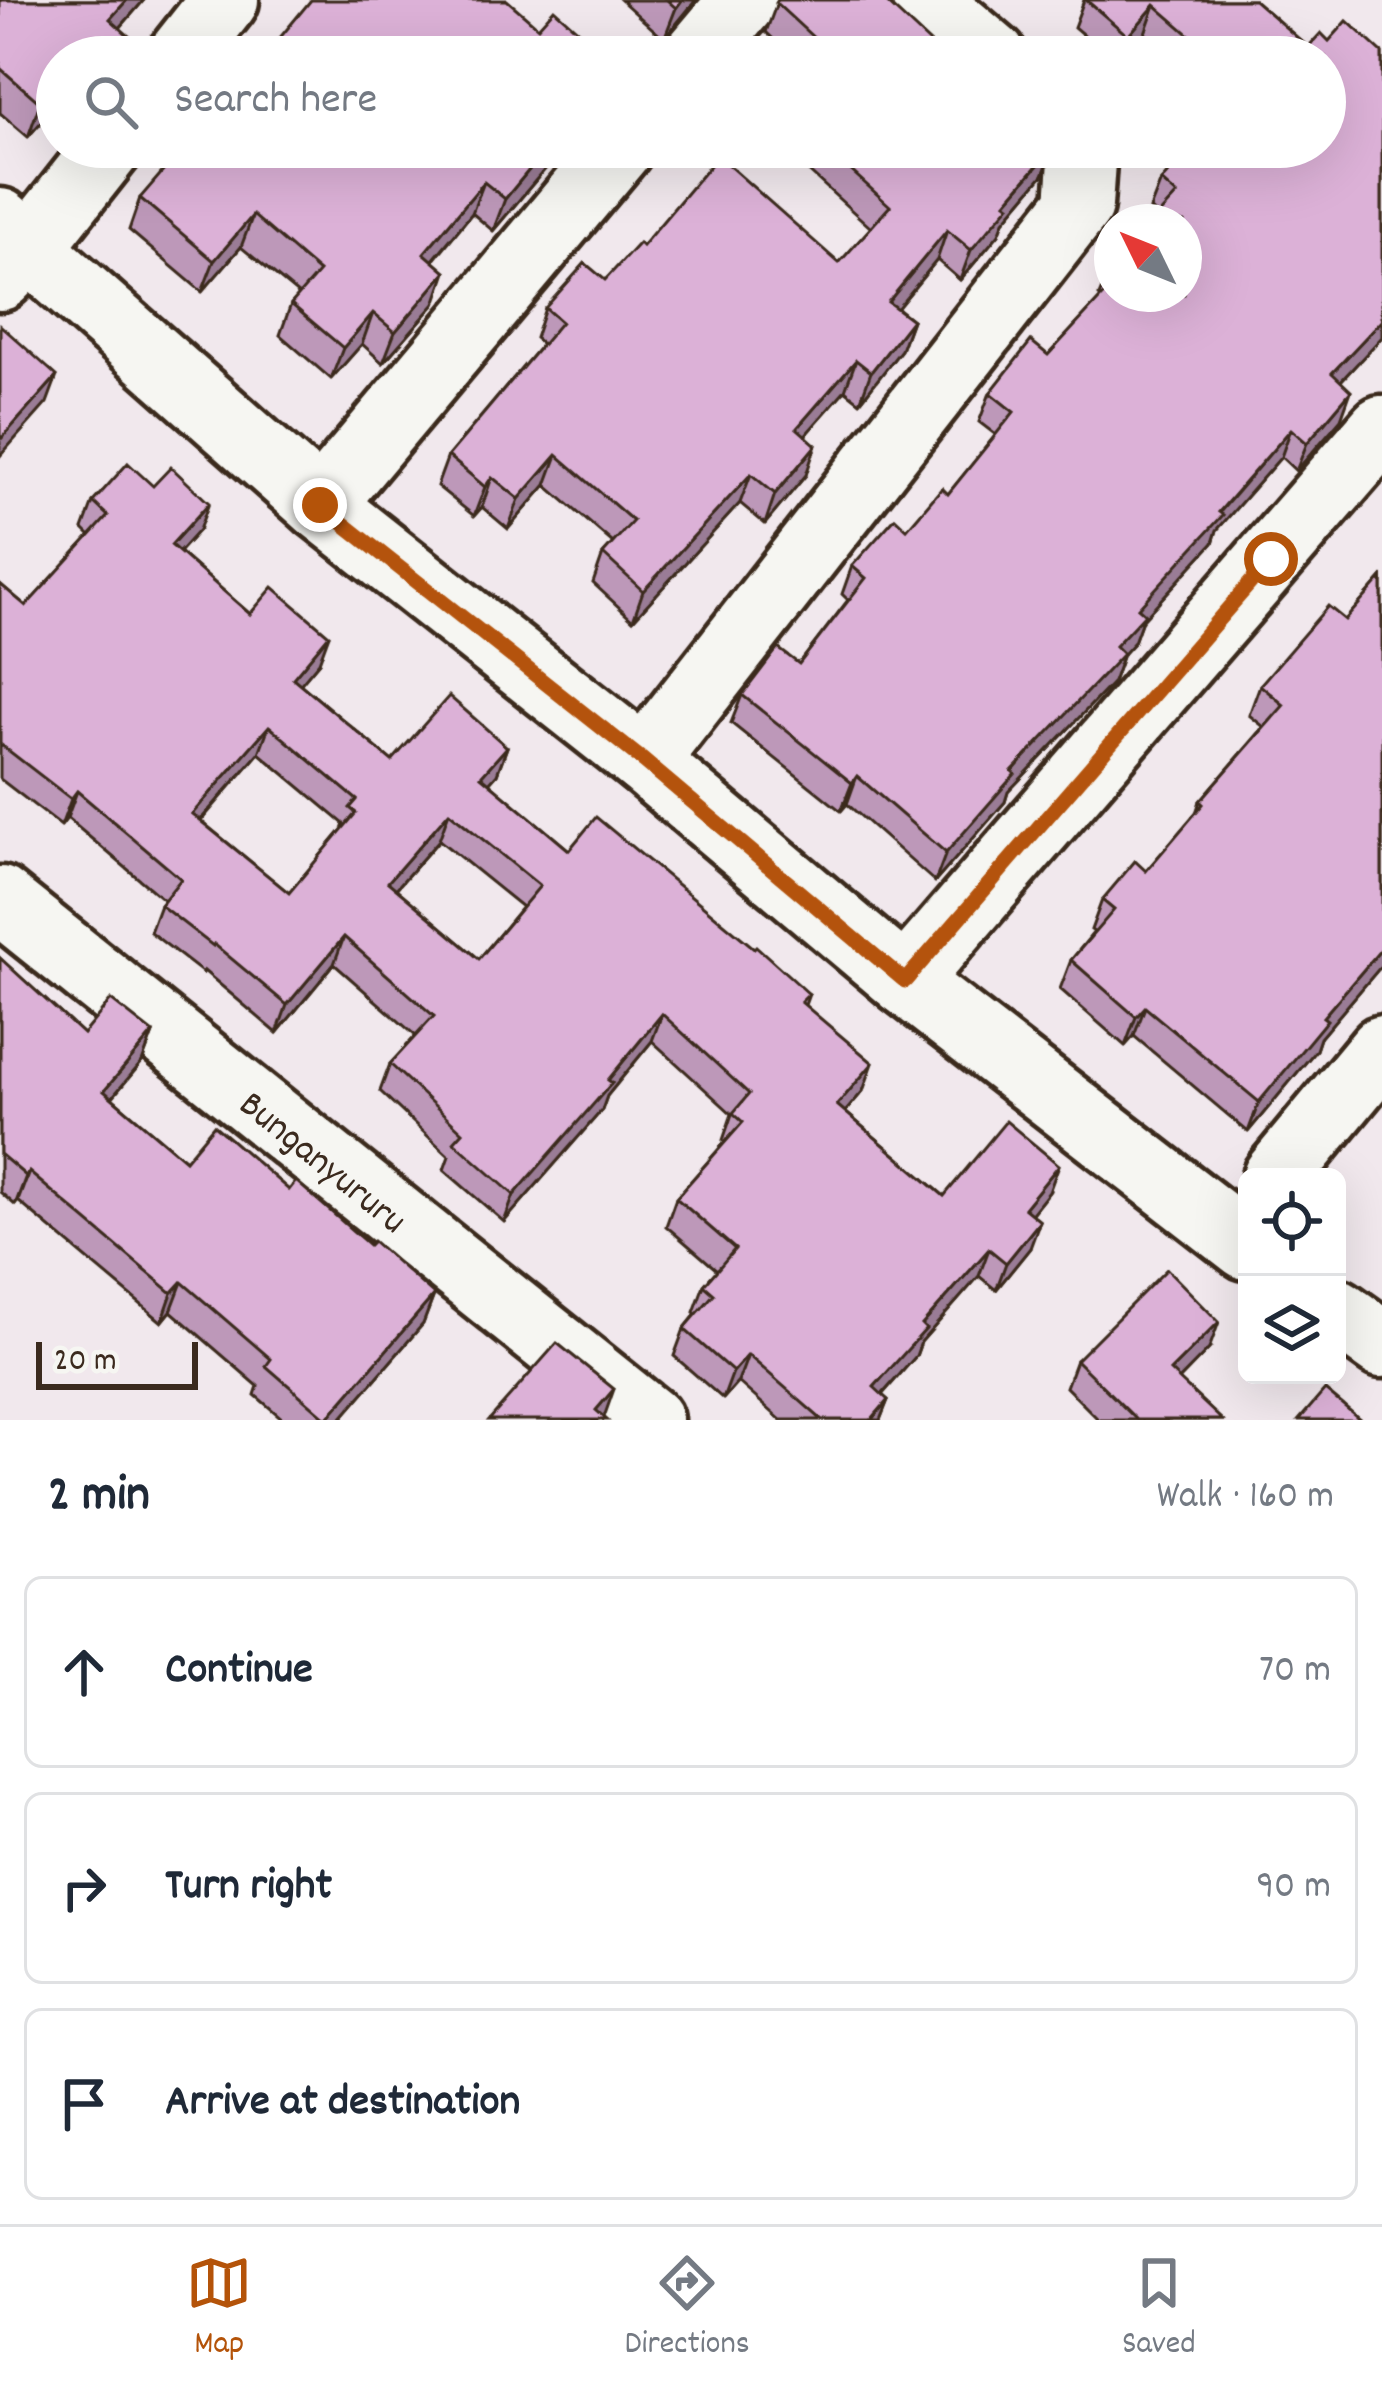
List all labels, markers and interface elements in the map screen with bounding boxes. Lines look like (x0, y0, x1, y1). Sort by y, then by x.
search box (36, 36, 1346, 168)
icon: search (78, 69, 144, 135)
text: Search here (174, 70, 377, 134)
north arrow (1094, 204, 1202, 312)
route end (293, 478, 347, 532)
route start (1244, 532, 1298, 586)
street label: Bunganyururu (225, 1080, 417, 1250)
map controls (1238, 1168, 1346, 1384)
button: locate (1238, 1168, 1346, 1276)
button: layers (1238, 1276, 1346, 1384)
scale bar (36, 1336, 198, 1389)
text: 20 m (54, 1339, 117, 1386)
text: 2 min (48, 1462, 150, 1534)
text: Walk · 160 m (1157, 1471, 1334, 1526)
icon: ahead (51, 1639, 117, 1705)
text: Continue (165, 1640, 313, 1704)
text: 70 m (1259, 1645, 1331, 1700)
icon: right (51, 1855, 117, 1921)
text: Turn right (165, 1856, 332, 1920)
text: 90 m (1256, 1861, 1331, 1916)
icon: arrive (51, 2071, 117, 2137)
text: Arrive at destination (165, 2072, 520, 2136)
tab: Map (186, 2250, 252, 2369)
tab: Directions (625, 2250, 750, 2369)
tab: Saved (1122, 2250, 1196, 2369)

